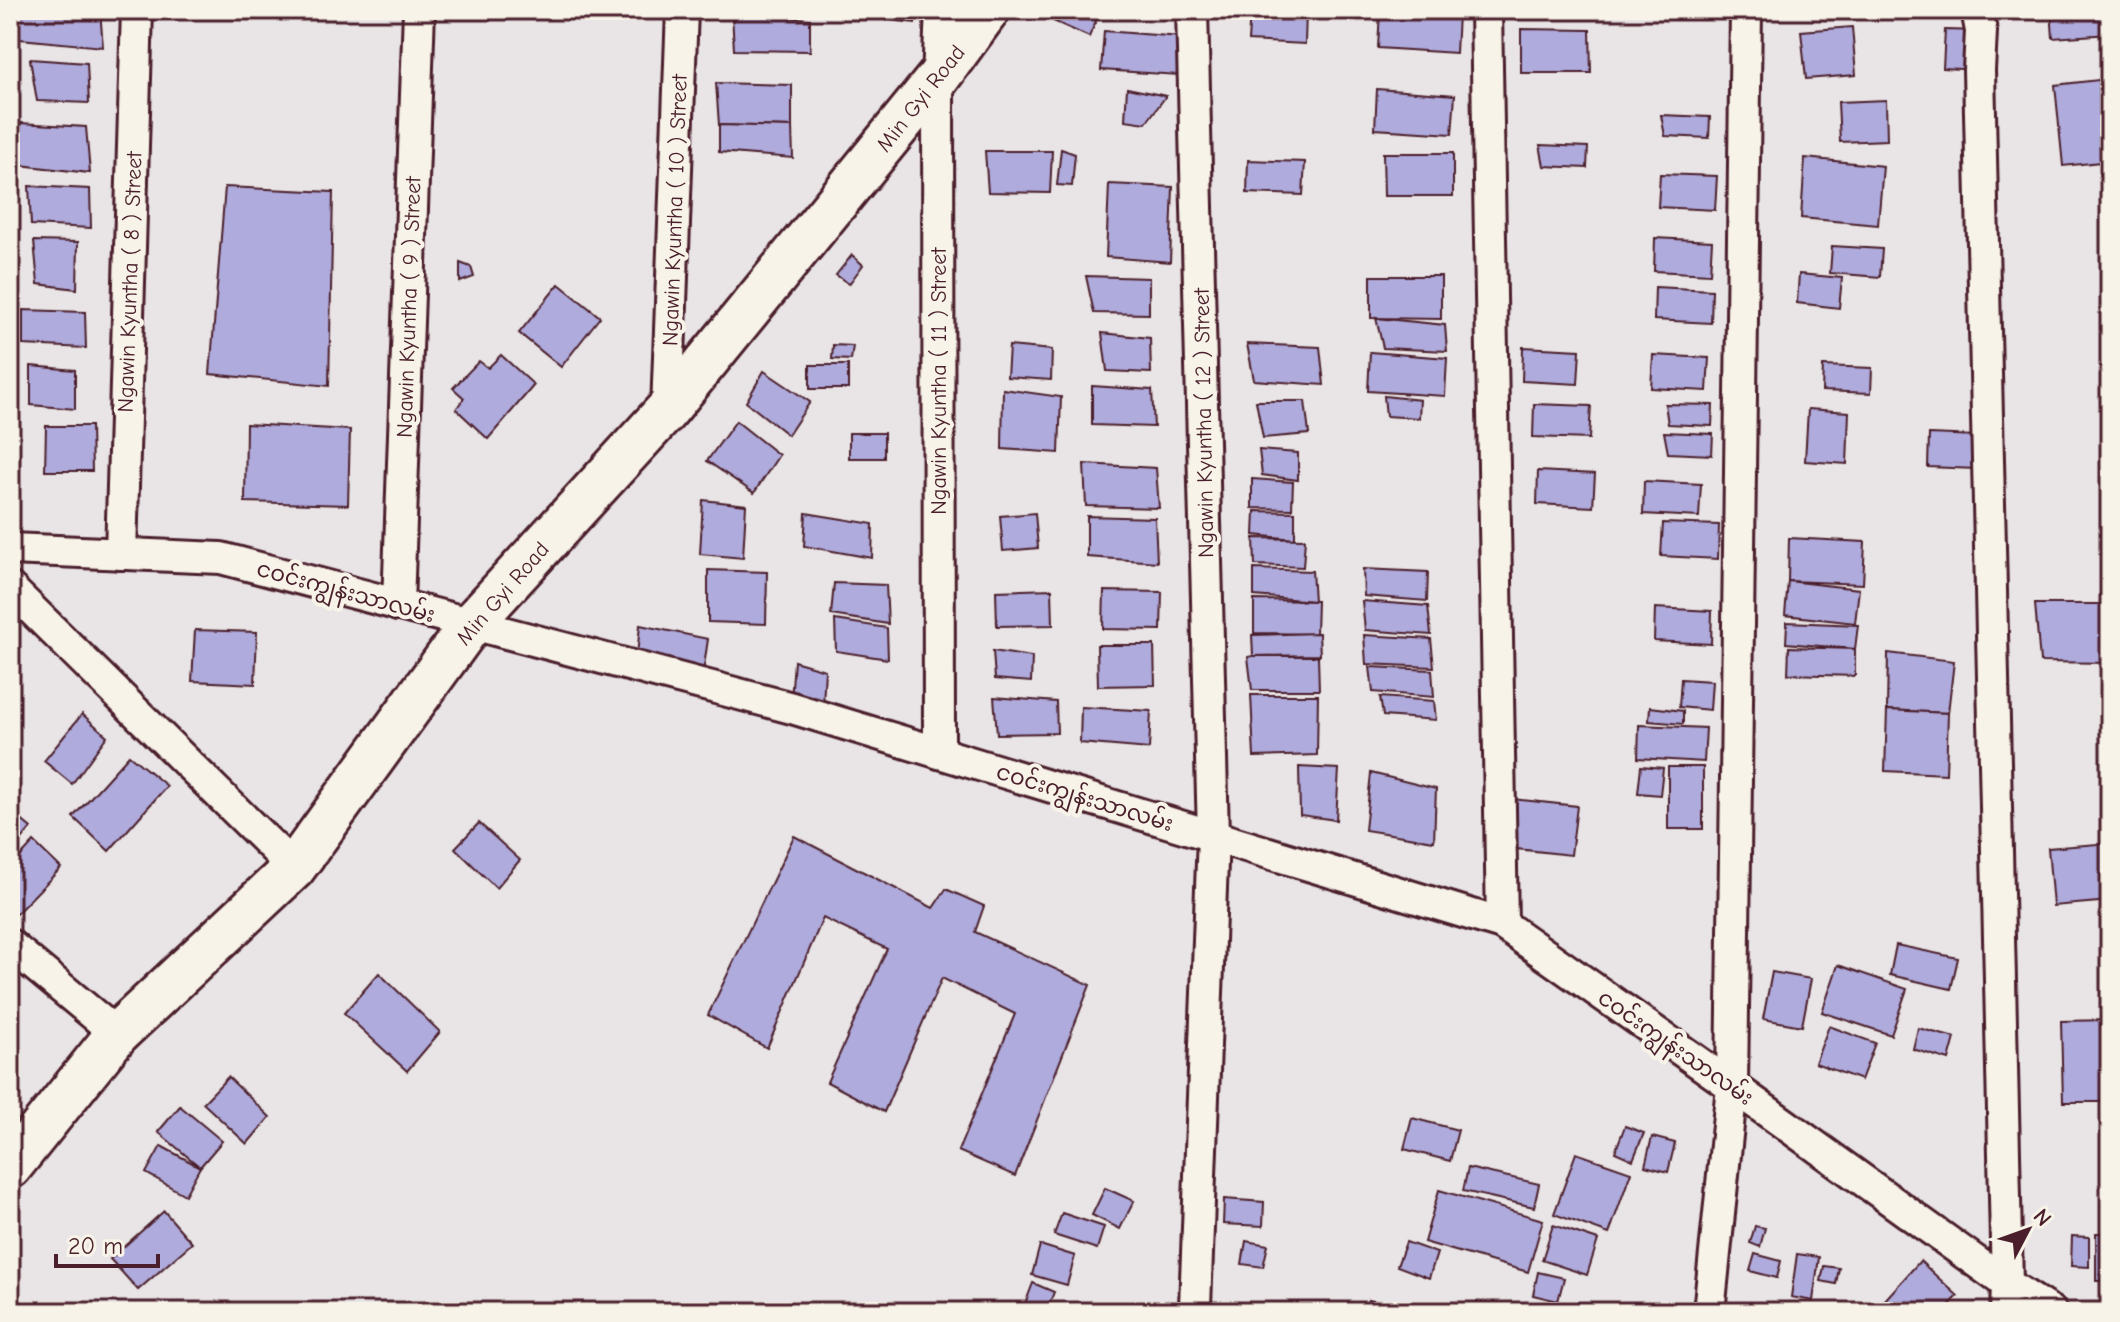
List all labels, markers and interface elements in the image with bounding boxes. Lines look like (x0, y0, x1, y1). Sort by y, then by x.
street label: Min Gyi Road (871, 40, 971, 157)
street label: Ngawin Kyuntha ( 10 ) Street (657, 73, 693, 346)
street label: Ngawin Kyuntha ( 8 ) Street (112, 150, 148, 413)
street label: Ngawin Kyuntha ( 9 ) Street (391, 175, 427, 438)
street label: Ngawin Kyuntha ( 11 ) Street (926, 247, 952, 515)
street label: Ngawin Kyuntha ( 12 ) Street (1189, 287, 1219, 558)
street label: Min Gyi Road (451, 537, 555, 651)
street label: ငဝင်းကျွန်းသာလမ်း (252, 553, 439, 634)
street label: ငဝင်းကျွန်းသာလမ်း (991, 756, 1177, 843)
street label: ငဝင်းကျွန်းသာလမ်း (1589, 982, 1760, 1116)
north arrow (1988, 1190, 2068, 1270)
text: N (2028, 1204, 2057, 1231)
scale bar (56, 1218, 158, 1268)
text: 20 m (68, 1232, 123, 1260)

